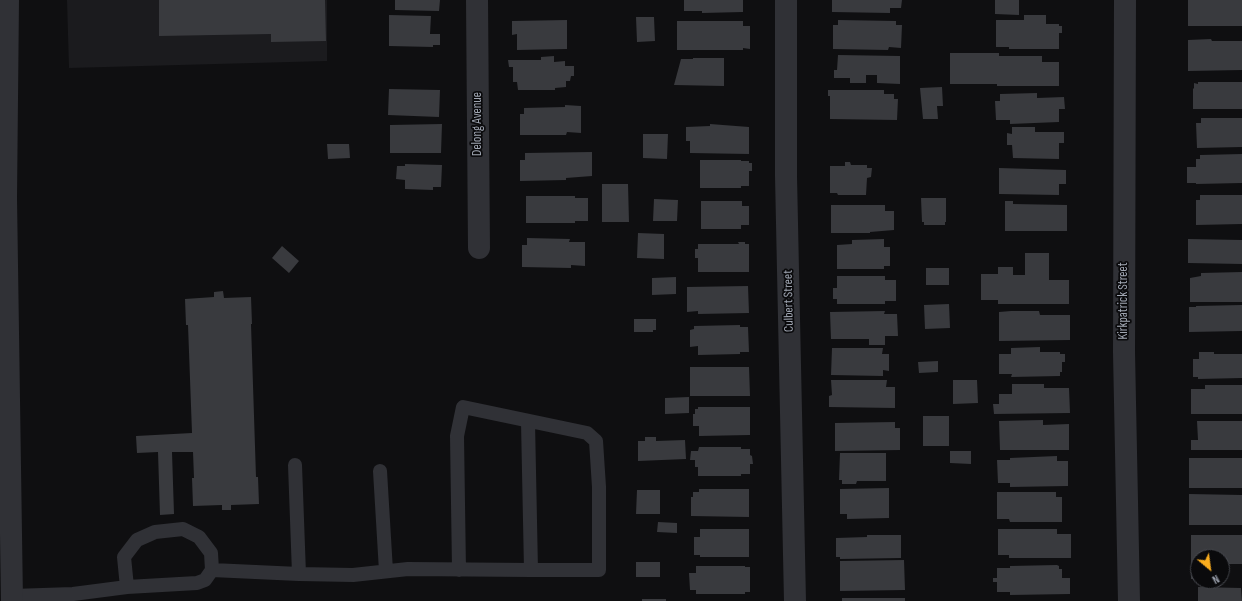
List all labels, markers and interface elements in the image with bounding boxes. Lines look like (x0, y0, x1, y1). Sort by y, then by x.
street label: Delong Avenue (470, 92, 486, 156)
street label: Kirkpatrick Street (1116, 262, 1132, 340)
street label: Culbert Street (781, 270, 797, 332)
north arrow (1190, 549, 1230, 589)
text: N (1210, 572, 1221, 586)

